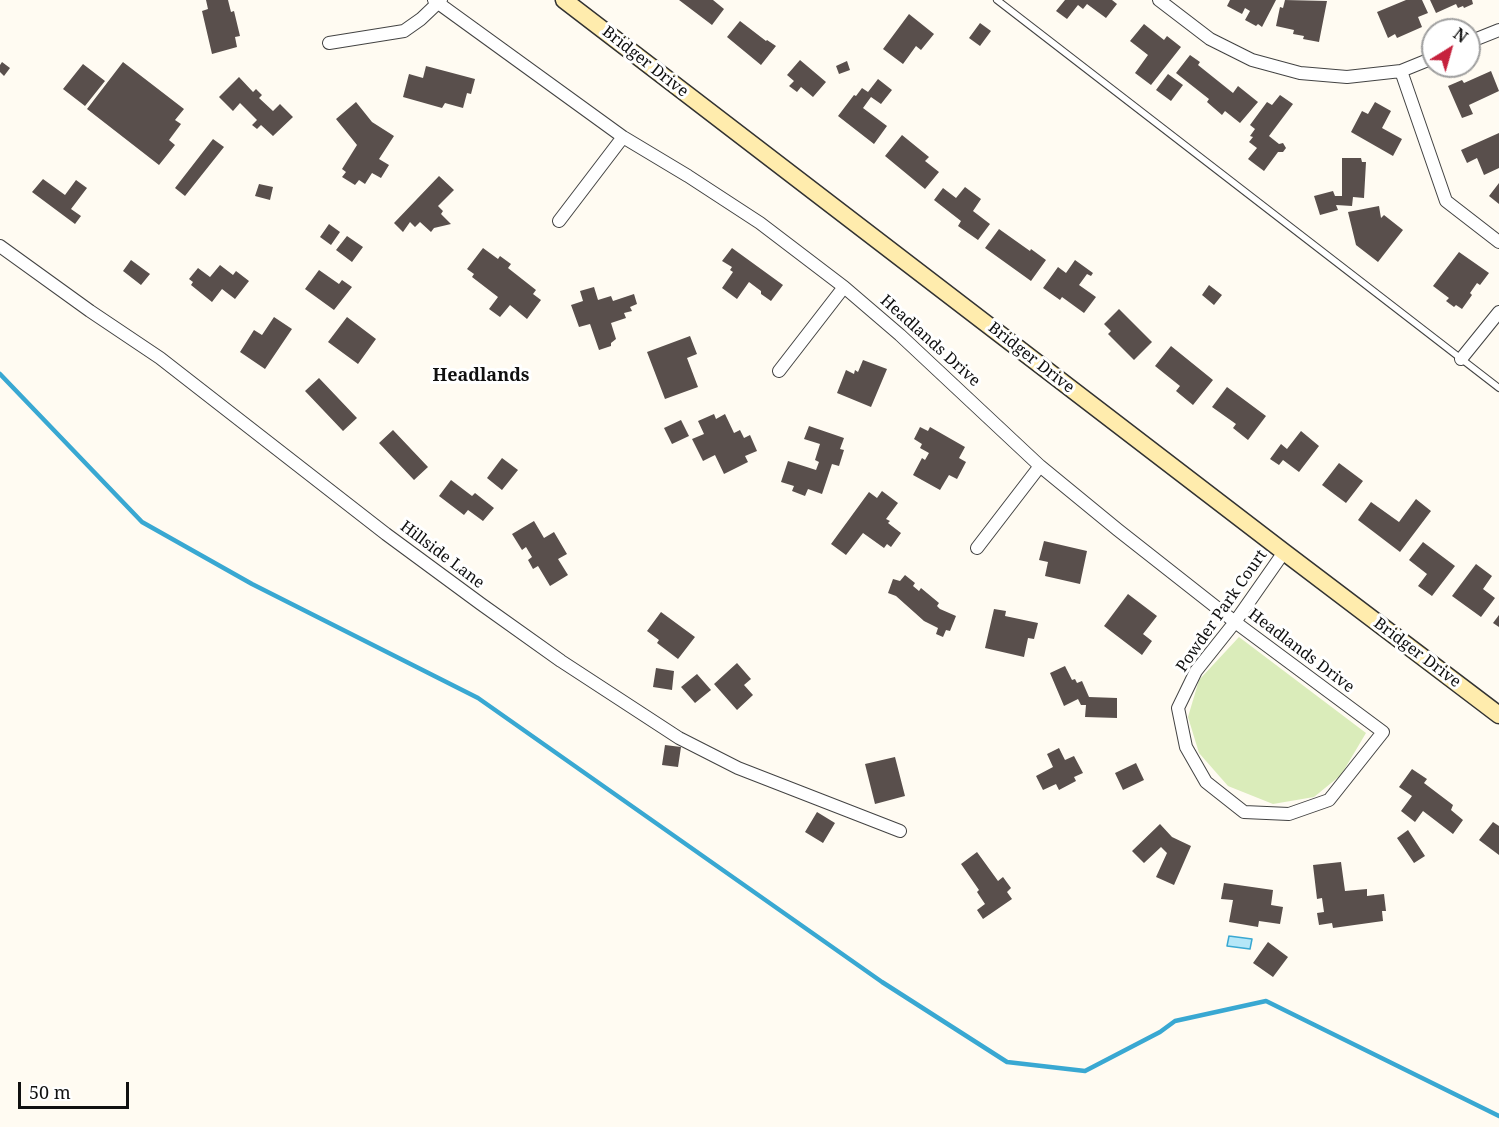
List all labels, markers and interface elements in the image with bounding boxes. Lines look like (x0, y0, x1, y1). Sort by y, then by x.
north arrow (1421, 18, 1481, 78)
street label: Bridger Drive (598, 22, 692, 102)
text: N (1449, 23, 1472, 48)
street label: Headlands Drive (876, 291, 984, 391)
street label: Bridger Drive (984, 318, 1078, 398)
district label: Headlands (432, 365, 530, 387)
street label: Hillside Lane (396, 517, 488, 593)
street label: Powder Park Court (1173, 546, 1271, 676)
street label: Headlands Drive (1244, 605, 1358, 697)
street label: Bridger Drive (1370, 614, 1464, 692)
scale bar (21, 1070, 132, 1108)
text: 50 m (29, 1080, 71, 1104)

